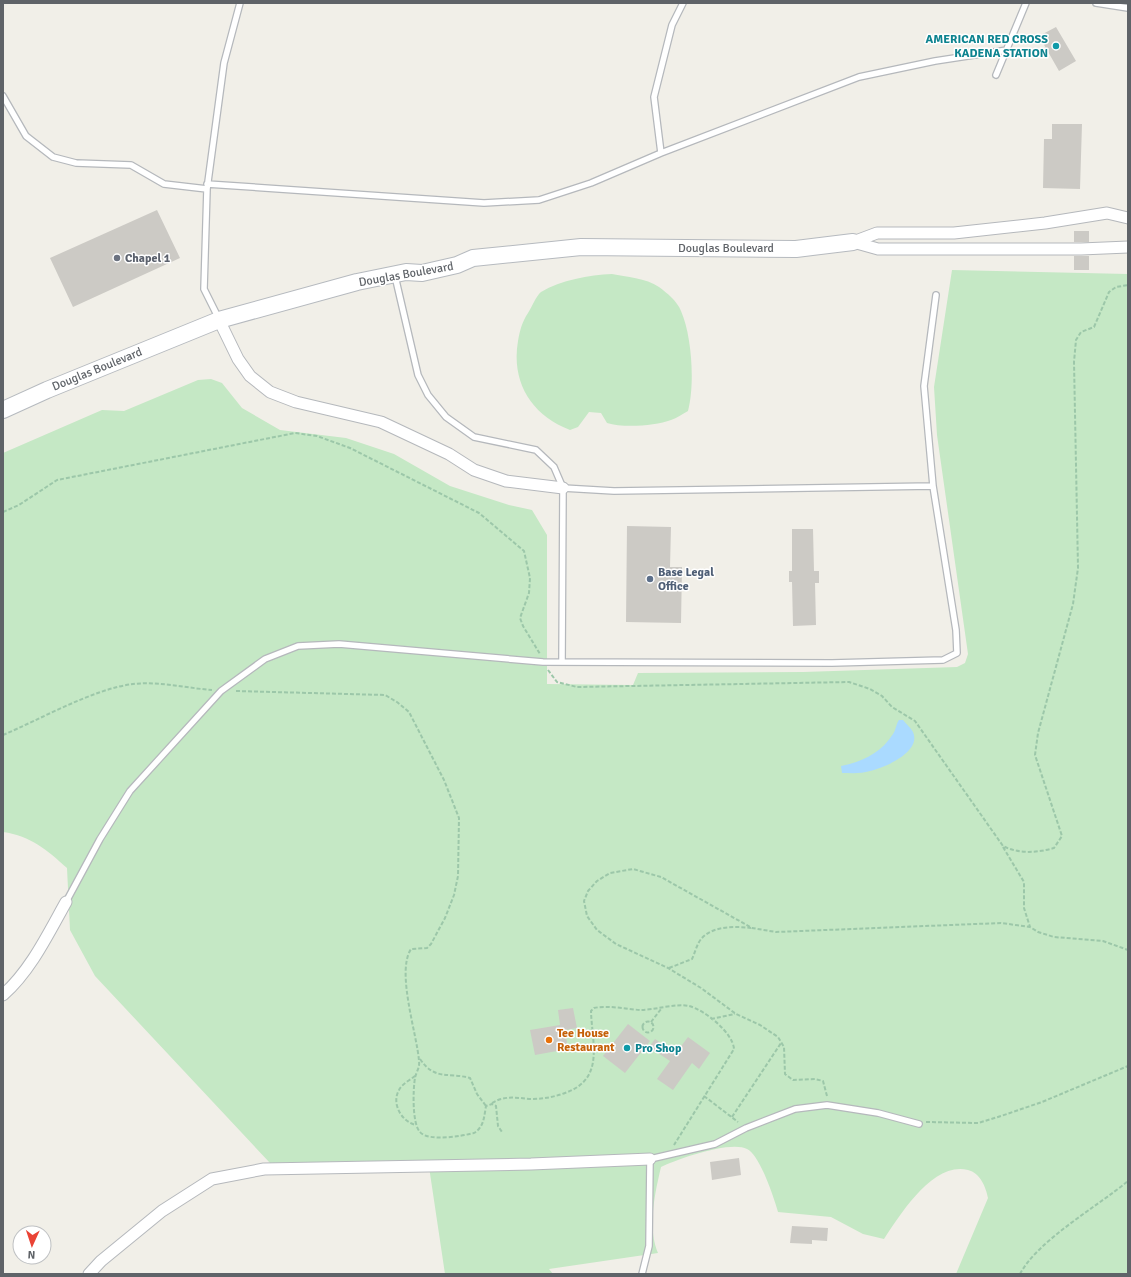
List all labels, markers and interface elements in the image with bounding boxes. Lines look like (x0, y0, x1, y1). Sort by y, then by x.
place label: AMERICAN RED CROSS KADENA STATION (926, 32, 1048, 61)
marker: AMERICAN RED CROSS KADENA STATION (1051, 41, 1061, 51)
street label: Douglas Boulevard (678, 241, 774, 256)
place label: Chapel 1 (125, 251, 171, 266)
marker: Chapel 1 (112, 253, 122, 263)
street label: Douglas Boulevard (358, 259, 455, 290)
street label: Douglas Boulevard (50, 345, 144, 394)
place label: Base Legal Office (658, 565, 714, 594)
marker: Base Legal Office (645, 574, 655, 584)
place label: Tee House Restaurant (557, 1026, 615, 1055)
marker: Tee House Restaurant (544, 1035, 554, 1045)
place label: Pro Shop (635, 1041, 682, 1056)
marker: Pro Shop (622, 1043, 632, 1053)
north arrow (12, 1225, 52, 1265)
text: N (27, 1248, 36, 1261)

